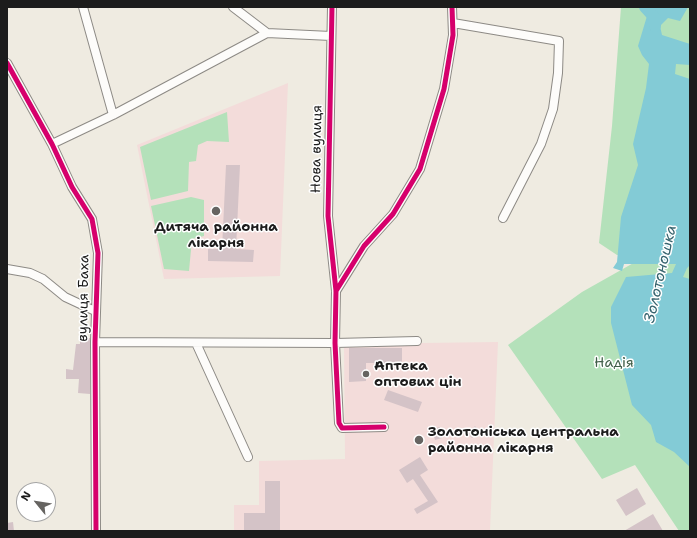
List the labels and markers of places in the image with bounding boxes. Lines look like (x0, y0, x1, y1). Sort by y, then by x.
marker: Дитяча районна лікарня (210, 205, 222, 217)
place label: Дитяча районна лікарня (154, 219, 278, 252)
place label: Аптека оптових цін (374, 358, 462, 390)
marker: Аптека оптових цін (361, 369, 371, 379)
place label: Золотоніська центральна районна лікарня (428, 424, 619, 456)
marker: Золотоніська центральна районна лікарня (413, 434, 425, 446)

